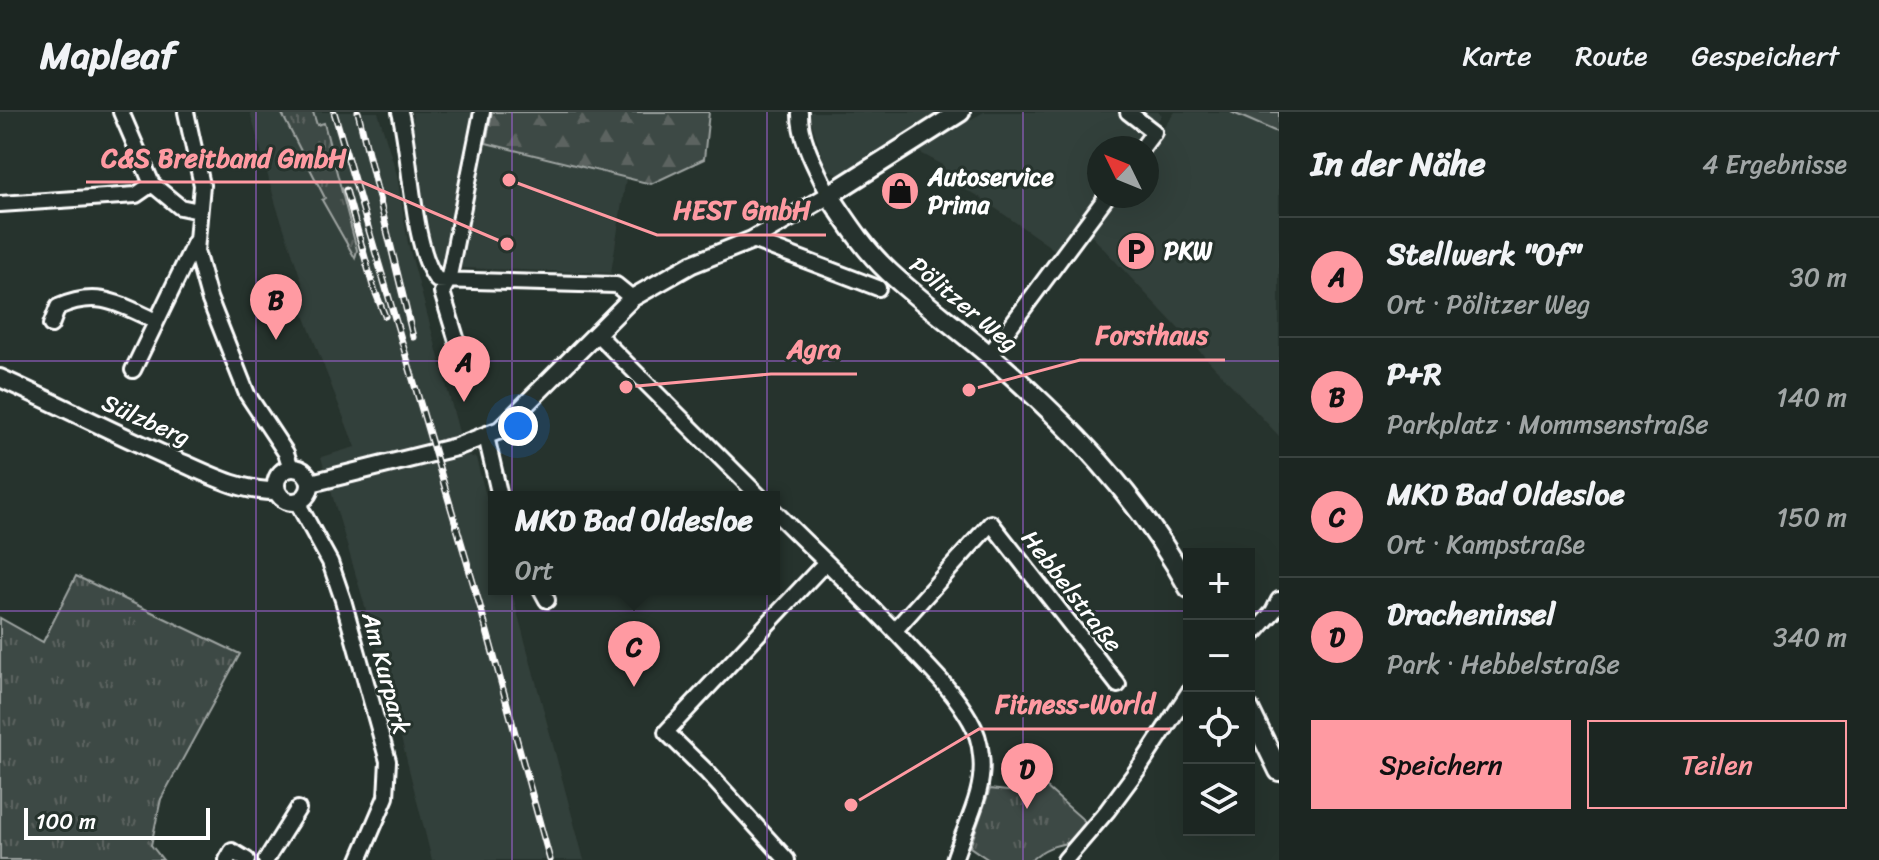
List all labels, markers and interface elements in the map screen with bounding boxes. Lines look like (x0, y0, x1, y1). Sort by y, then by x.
text: Mapleaf (40, 22, 176, 89)
text: Karte (1462, 31, 1532, 80)
text: Route (1576, 31, 1648, 80)
text: Gespeichert (1692, 31, 1839, 80)
callout: C&S Breitband GmbH (86, 132, 362, 182)
text: In der Nähe (1311, 134, 1486, 194)
text: C&S Breitband GmbH (100, 135, 347, 181)
north arrow (1087, 136, 1159, 208)
text: 4 Ergebnisse (1702, 141, 1847, 187)
place label: Autoservice Prima (927, 156, 1054, 226)
shop icon: Autoservice Prima (879, 170, 921, 212)
callout: HEST GmbH (657, 185, 826, 235)
text: HEST GmbH (673, 187, 811, 233)
text: Stellwerk "Of" (1387, 227, 1581, 281)
parking icon: PKW (1115, 230, 1157, 272)
place label: PKW (1164, 230, 1213, 272)
street label: Pölitzer Weg (900, 245, 1028, 363)
text: A (1328, 254, 1346, 300)
text: 30 m (1790, 254, 1847, 300)
pin: B (250, 274, 302, 340)
text: Ort · Pölitzer Weg (1387, 281, 1590, 327)
callout: Forsthaus (1080, 310, 1225, 360)
text: Forsthaus (1094, 312, 1210, 358)
callout: Agra (771, 324, 857, 374)
text: Agra (786, 326, 841, 372)
pin: A (438, 336, 490, 402)
text: P+R (1387, 347, 1442, 401)
text: B (1329, 374, 1345, 420)
text: 140 m (1776, 374, 1847, 420)
street label: Sülzberg (95, 382, 197, 458)
text: Parkplatz · Mommsenstraße (1387, 401, 1709, 447)
your location (498, 406, 538, 446)
text: MKD Bad Oldesloe (1387, 467, 1625, 521)
popup (488, 491, 780, 595)
text: MKD Bad Oldesloe (515, 493, 753, 547)
text: C (1329, 494, 1345, 540)
text: 150 m (1777, 494, 1847, 540)
street label: Hebbelstraße (1010, 520, 1134, 662)
text: Ort · Kampstraße (1387, 521, 1585, 567)
text: Ort (515, 547, 554, 593)
map controls (1183, 548, 1255, 836)
button: + (1183, 548, 1255, 620)
text: Dracheninsel (1387, 587, 1555, 641)
street label: Am Kurpark (349, 606, 423, 739)
text: D (1329, 614, 1345, 660)
text: 340 m (1773, 614, 1847, 660)
button: − (1183, 620, 1255, 692)
pin: C (608, 621, 660, 687)
text: Park · Hebbelstraße (1387, 641, 1620, 687)
callout: Fitness-World (979, 679, 1170, 729)
text: Fitness-World (994, 681, 1157, 727)
button: locate (1183, 692, 1255, 764)
button: Speichern (1311, 720, 1571, 809)
button: Teilen (1587, 720, 1847, 809)
pin: D (1001, 743, 1053, 809)
button: layers (1183, 764, 1255, 836)
text: 100 m (36, 802, 96, 841)
scale bar (24, 804, 210, 840)

